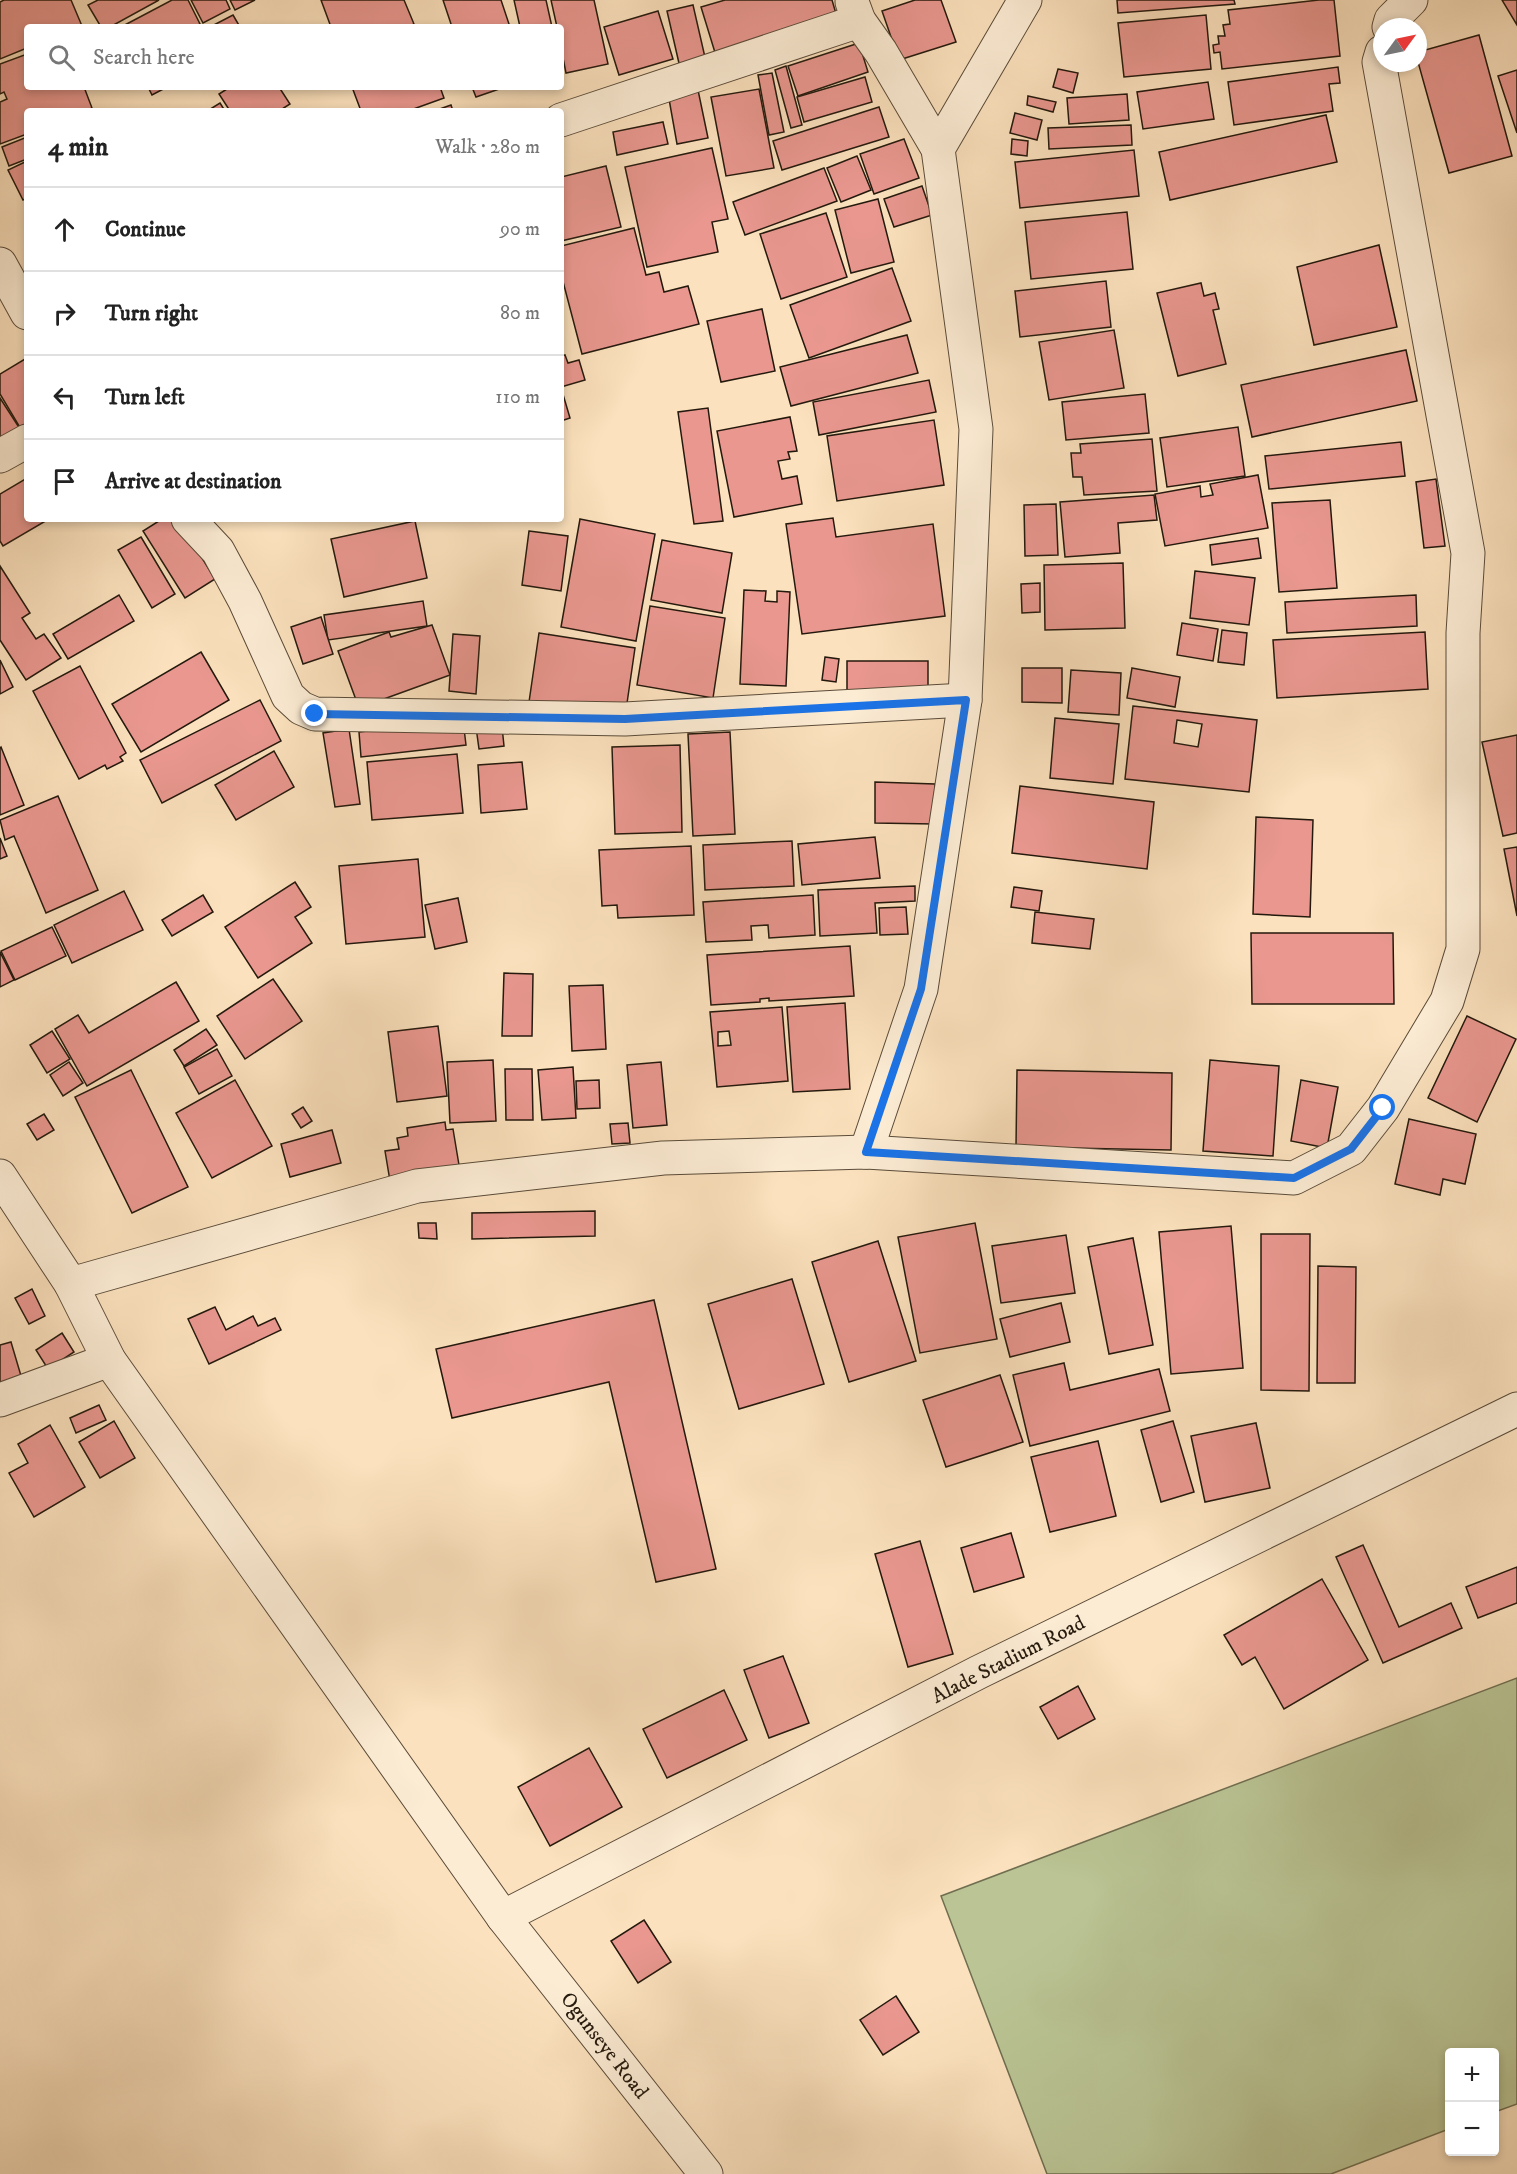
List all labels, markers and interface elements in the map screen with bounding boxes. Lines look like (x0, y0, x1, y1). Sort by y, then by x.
north arrow (1373, 18, 1427, 72)
search box (24, 24, 564, 90)
icon: search (45, 41, 78, 74)
text: Search here (93, 44, 195, 71)
text: 4 min (48, 131, 108, 164)
text: Walk · 280 m (435, 135, 540, 160)
icon: ahead (48, 213, 81, 246)
text: Continue (105, 216, 186, 243)
text: 90 m (500, 217, 540, 242)
icon: right (48, 297, 81, 330)
text: Turn right (105, 300, 198, 327)
text: 80 m (500, 301, 540, 326)
icon: left (48, 381, 81, 414)
text: Turn left (105, 384, 185, 411)
text: 110 m (495, 385, 540, 410)
icon: arrive (48, 465, 81, 498)
text: Arrive at destination (105, 468, 282, 495)
route end (301, 700, 327, 726)
route start (1369, 1094, 1395, 1120)
street label: Alade Stadium Road (927, 1610, 1090, 1710)
street label: Ogunseye Road (554, 1987, 654, 2105)
map controls (1445, 2048, 1499, 2156)
button: + (1445, 2048, 1499, 2102)
button: − (1445, 2102, 1499, 2156)

